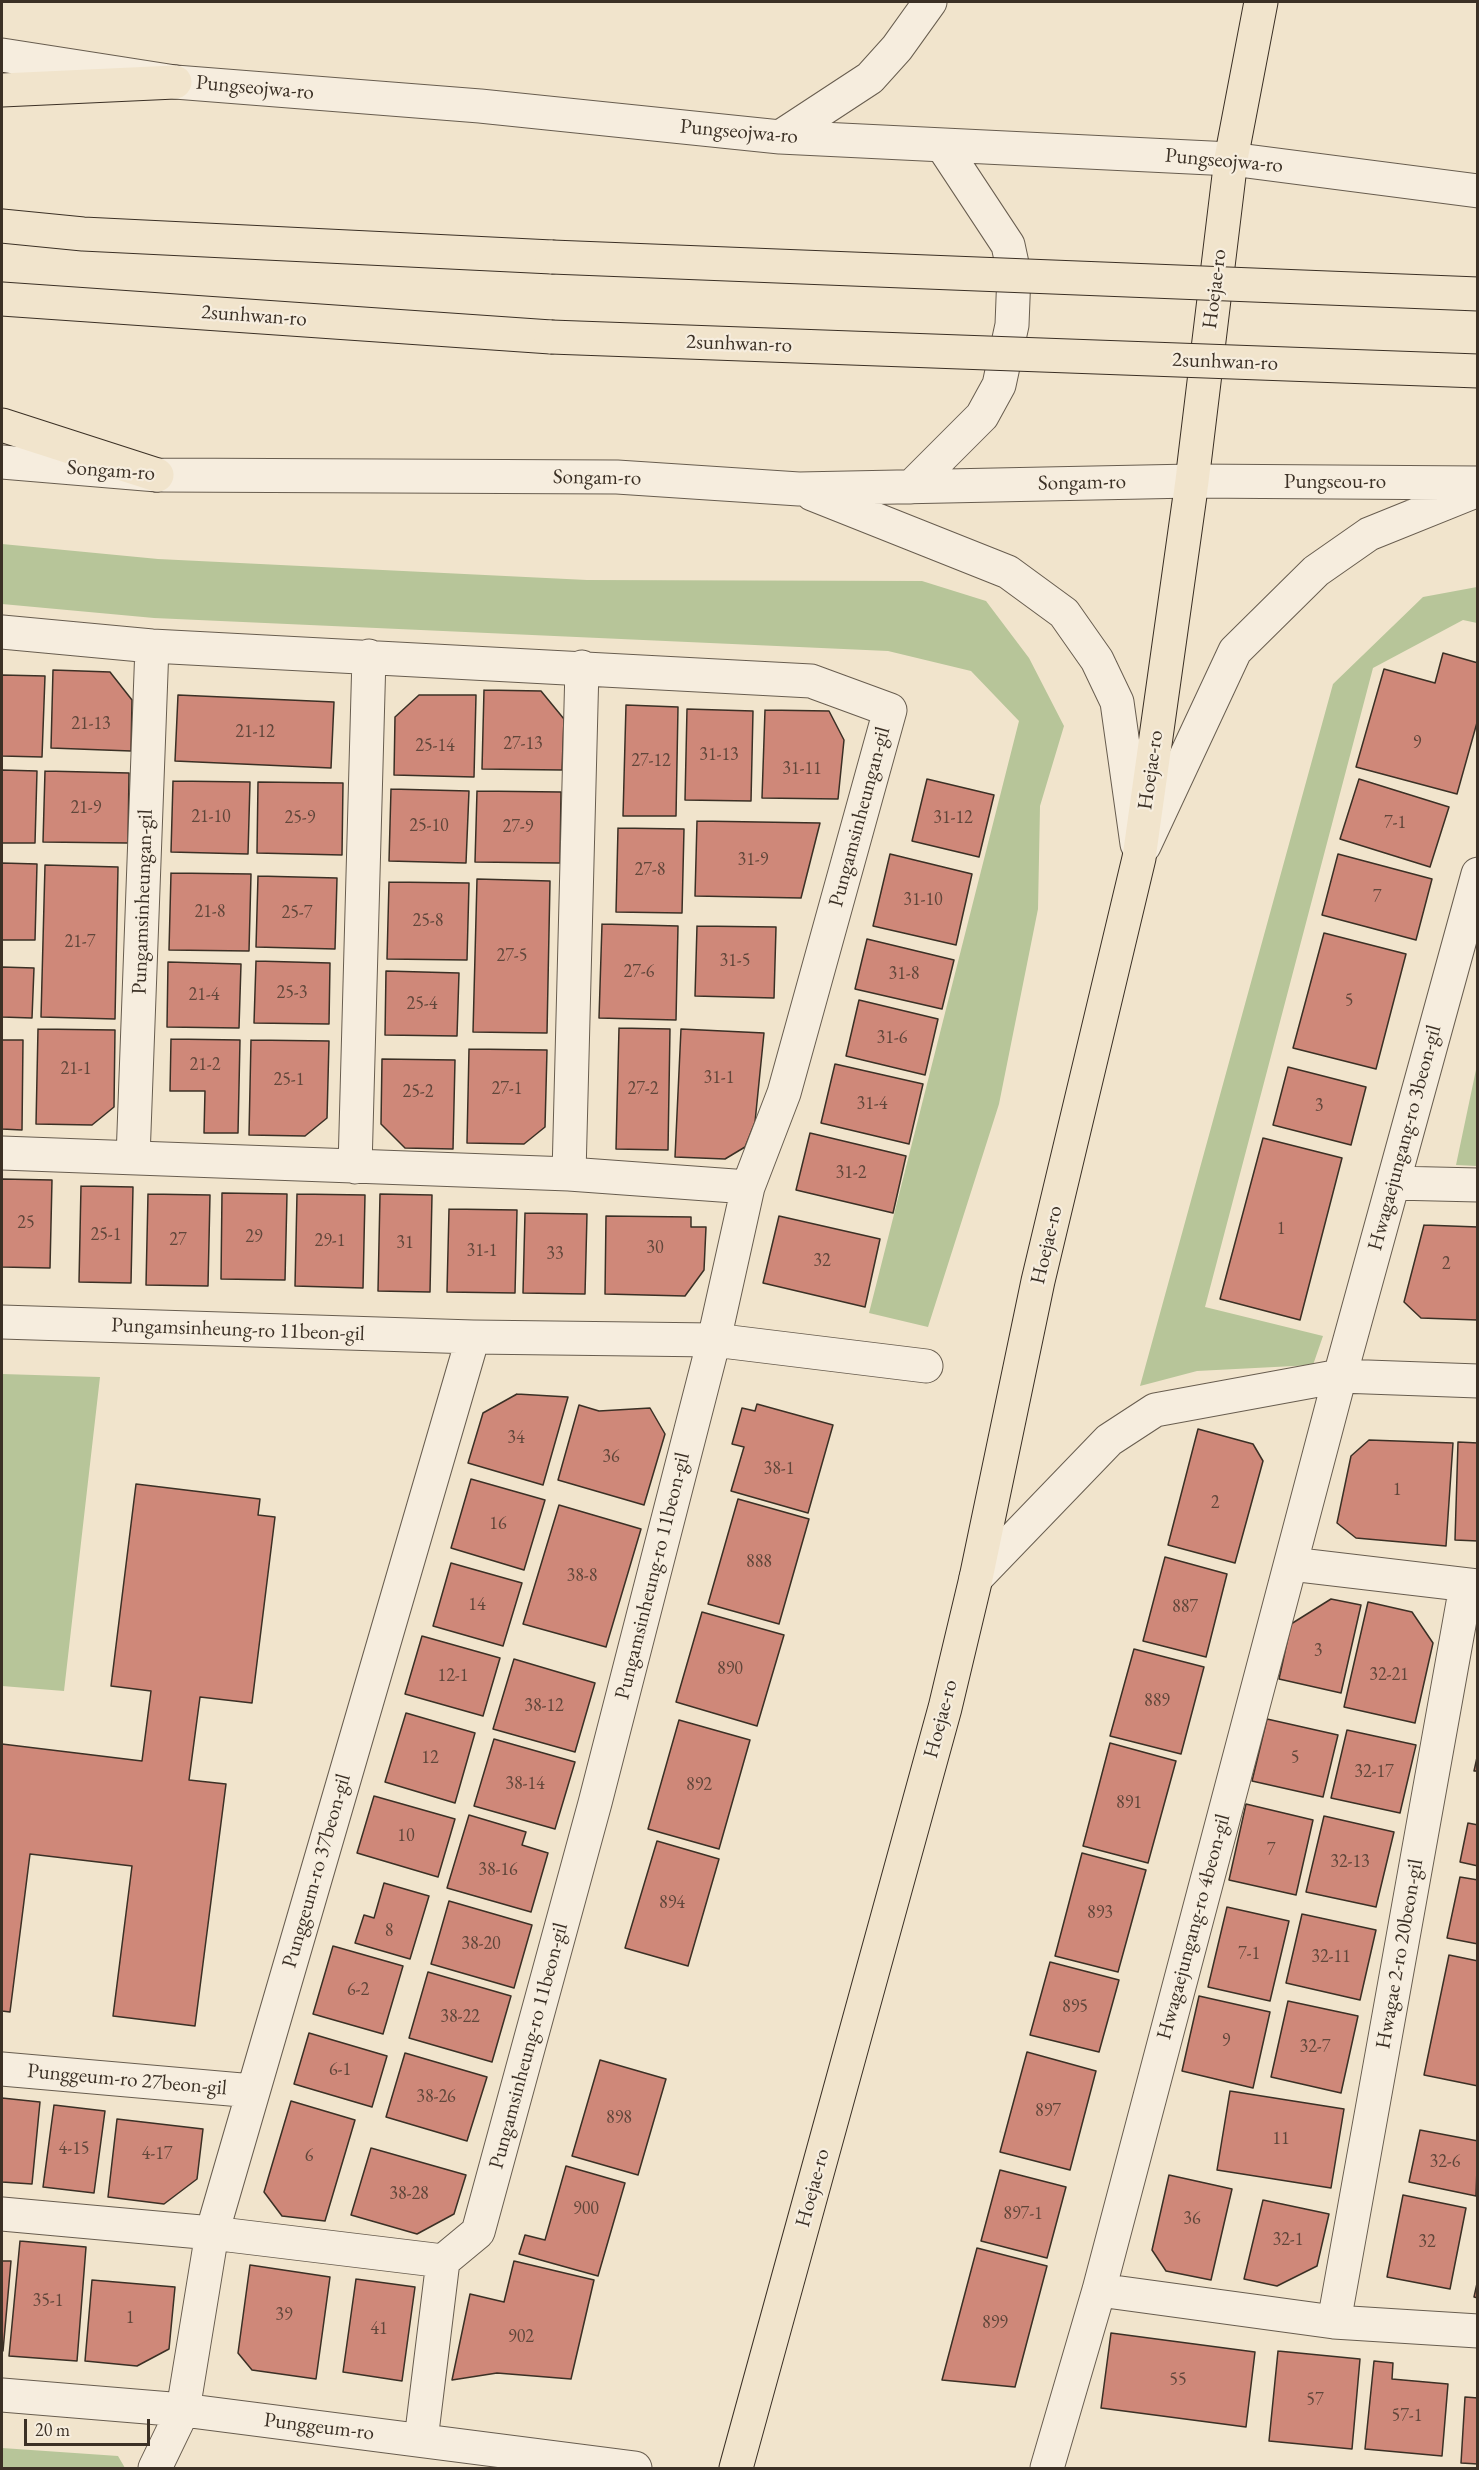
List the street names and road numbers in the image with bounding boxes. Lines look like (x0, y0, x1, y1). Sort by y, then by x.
street label: Pungseojwa-ro (195, 70, 315, 106)
street label: Pungseojwa-ro (679, 114, 799, 150)
street label: Pungseojwa-ro (1164, 143, 1284, 179)
street label: Hoejae-ro (1198, 248, 1232, 330)
street label: 2sunhwan-ro (200, 300, 308, 332)
street label: 2sunhwan-ro (686, 330, 792, 358)
street label: 2sunhwan-ro (1172, 348, 1278, 376)
street label: Songam-ro (66, 455, 156, 487)
street label: Songam-ro (553, 465, 641, 491)
street label: Pungseou-ro (1284, 469, 1386, 495)
street label: Songam-ro (1038, 470, 1126, 496)
street label: Pungamsinheungan-gil (824, 724, 896, 910)
street label: Hoejae-ro (1133, 729, 1169, 811)
street label: Pungamsinheungan-gil (127, 809, 159, 995)
street label: Hwagaejungang-ro 3beon-gil (1363, 1022, 1447, 1254)
street label: Hoejae-ro (1026, 1203, 1068, 1287)
street label: Pungamsinheung-ro 11beon-gil (111, 1313, 365, 1347)
street label: Pungamsinheung-ro 11beon-gil (610, 1450, 696, 1702)
street label: Hoejae-ro (918, 1677, 964, 1761)
street label: Punggeum-ro 37beon-gil (277, 1771, 357, 1971)
street label: Hwagaejungang-ro 4beon-gil (1152, 1811, 1236, 2043)
street label: Hwagae 2-ro 20beon-gil (1371, 1857, 1429, 2051)
street label: Pungamsinheung-ro 11beon-gil (484, 1920, 574, 2172)
street label: Punggeum-ro 27beon-gil (26, 2059, 228, 2101)
street label: Hoejae-ro (790, 2146, 836, 2230)
street label: Punggeum-ro (262, 2408, 376, 2446)

